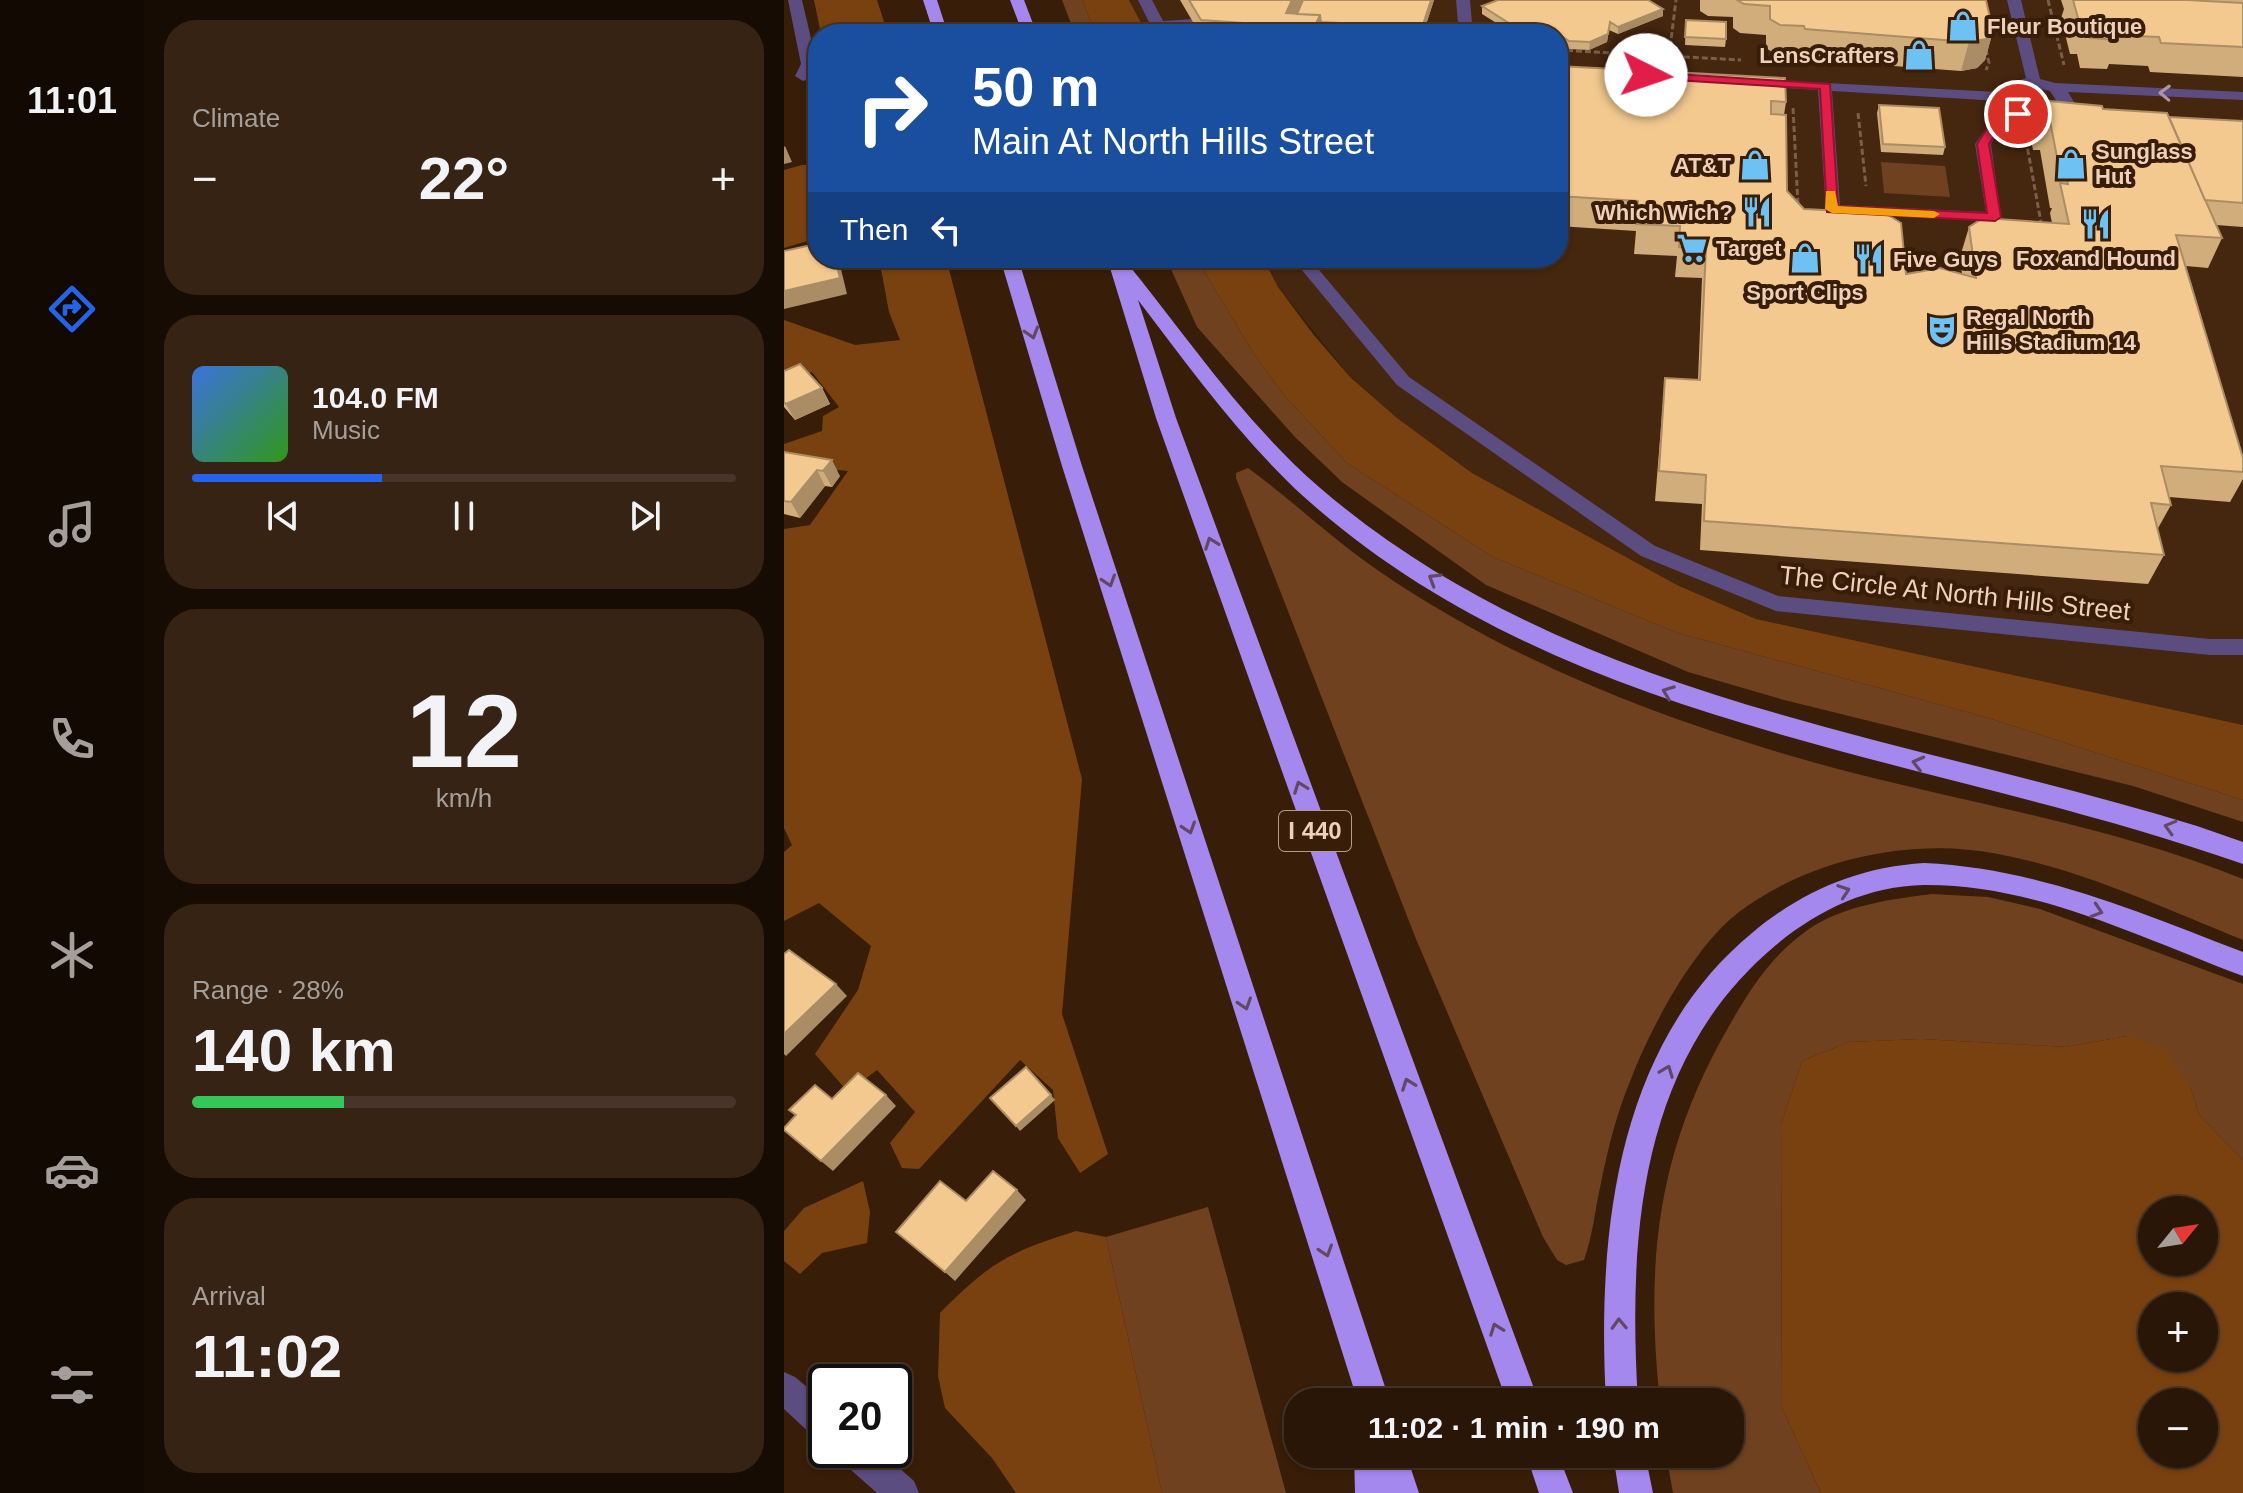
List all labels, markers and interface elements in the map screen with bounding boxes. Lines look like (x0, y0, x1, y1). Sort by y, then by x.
shop icon: Fleur Boutique (1946, 9, 1980, 43)
place label: Fleur Boutique (1987, 14, 2142, 39)
position arrow (1604, 33, 1688, 117)
shop icon: LensCrafters (1902, 38, 1936, 72)
place label: LensCrafters (1759, 43, 1895, 68)
text: 50 m (972, 55, 1100, 118)
icon: right (840, 56, 944, 160)
text: 11:01 (27, 80, 117, 121)
pin (1984, 80, 2052, 148)
one-way arrow (2158, 84, 2171, 101)
icon: arrive (1996, 92, 2040, 136)
text: Climate (192, 103, 280, 133)
text: Main At North Hills Street (972, 121, 1374, 162)
place label: Sunglass Hut (2095, 139, 2193, 189)
text: 22° (419, 145, 509, 212)
shop icon: Sunglass Hut (2054, 147, 2088, 181)
shop icon: AT&T (1738, 148, 1772, 182)
place label: AT&T (1674, 153, 1732, 178)
text: − (192, 154, 218, 203)
text: + (710, 154, 736, 203)
restaurant icon: Which Wich? (1740, 195, 1774, 229)
place label: Which Wich? (1595, 200, 1733, 225)
restaurant icon: Fox and Hound (2079, 207, 2113, 241)
icon: left (924, 208, 968, 252)
text: Then (840, 213, 908, 246)
supermarket icon: Target (1675, 231, 1709, 265)
place label: Target (1716, 236, 1782, 261)
shop icon: Sport Clips (1788, 241, 1822, 275)
restaurant icon: Five Guys (1852, 242, 1886, 276)
place label: Fox and Hound (2016, 246, 2176, 271)
place label: Five Guys (1893, 247, 1998, 272)
place label: Sport Clips (1746, 280, 1864, 305)
icon: directions (44, 281, 100, 337)
place label: Regal North Hills Stadium 14 (1966, 305, 2137, 355)
theatre icon: Regal North Hills Stadium 14 (1925, 313, 1959, 347)
one-way arrow (1023, 325, 1039, 339)
text: 104.0 FM (312, 381, 439, 414)
text: Music (312, 415, 380, 445)
icon: previous (261, 494, 305, 538)
icon: pause (442, 494, 486, 538)
icon: next (623, 494, 667, 538)
icon: music (44, 496, 100, 552)
one-way arrow (1205, 537, 1221, 551)
street label: The Circle At North Hills Street (1778, 560, 2133, 626)
one-way arrow (1100, 573, 1116, 587)
one-way arrow (1428, 574, 1443, 589)
text: 12 (406, 673, 522, 789)
one-way arrow (1662, 685, 1676, 702)
icon: phone (44, 711, 100, 767)
one-way arrow (1911, 755, 1925, 772)
one-way arrow (1293, 781, 1309, 795)
text: km/h (436, 783, 492, 813)
road number: I 440 (1279, 811, 1351, 851)
one-way arrow (2163, 820, 2177, 836)
one-way arrow (1180, 821, 1196, 835)
one-way arrow (1836, 884, 1850, 901)
one-way arrow (2089, 901, 2103, 917)
icon: climate (44, 927, 100, 983)
text: Range · 28% (192, 975, 344, 1005)
one-way arrow (1236, 996, 1252, 1010)
text: 140 km (192, 1017, 396, 1084)
one-way arrow (1657, 1065, 1674, 1079)
one-way arrow (1401, 1078, 1417, 1092)
icon: car (44, 1142, 100, 1198)
north arrow (2138, 1196, 2218, 1276)
map controls (2138, 1196, 2218, 1468)
one-way arrow (1316, 1243, 1332, 1257)
text: Arrival (192, 1281, 266, 1311)
button: + (2138, 1292, 2218, 1372)
one-way arrow (1610, 1317, 1627, 1330)
text: 11:02 (192, 1323, 342, 1390)
one-way arrow (1490, 1323, 1506, 1337)
icon: filters (44, 1357, 100, 1413)
speed limit sign: 20 (808, 1364, 912, 1468)
button: − (2138, 1388, 2218, 1468)
text: 11:02 · 1 min · 190 m (1368, 1411, 1660, 1444)

